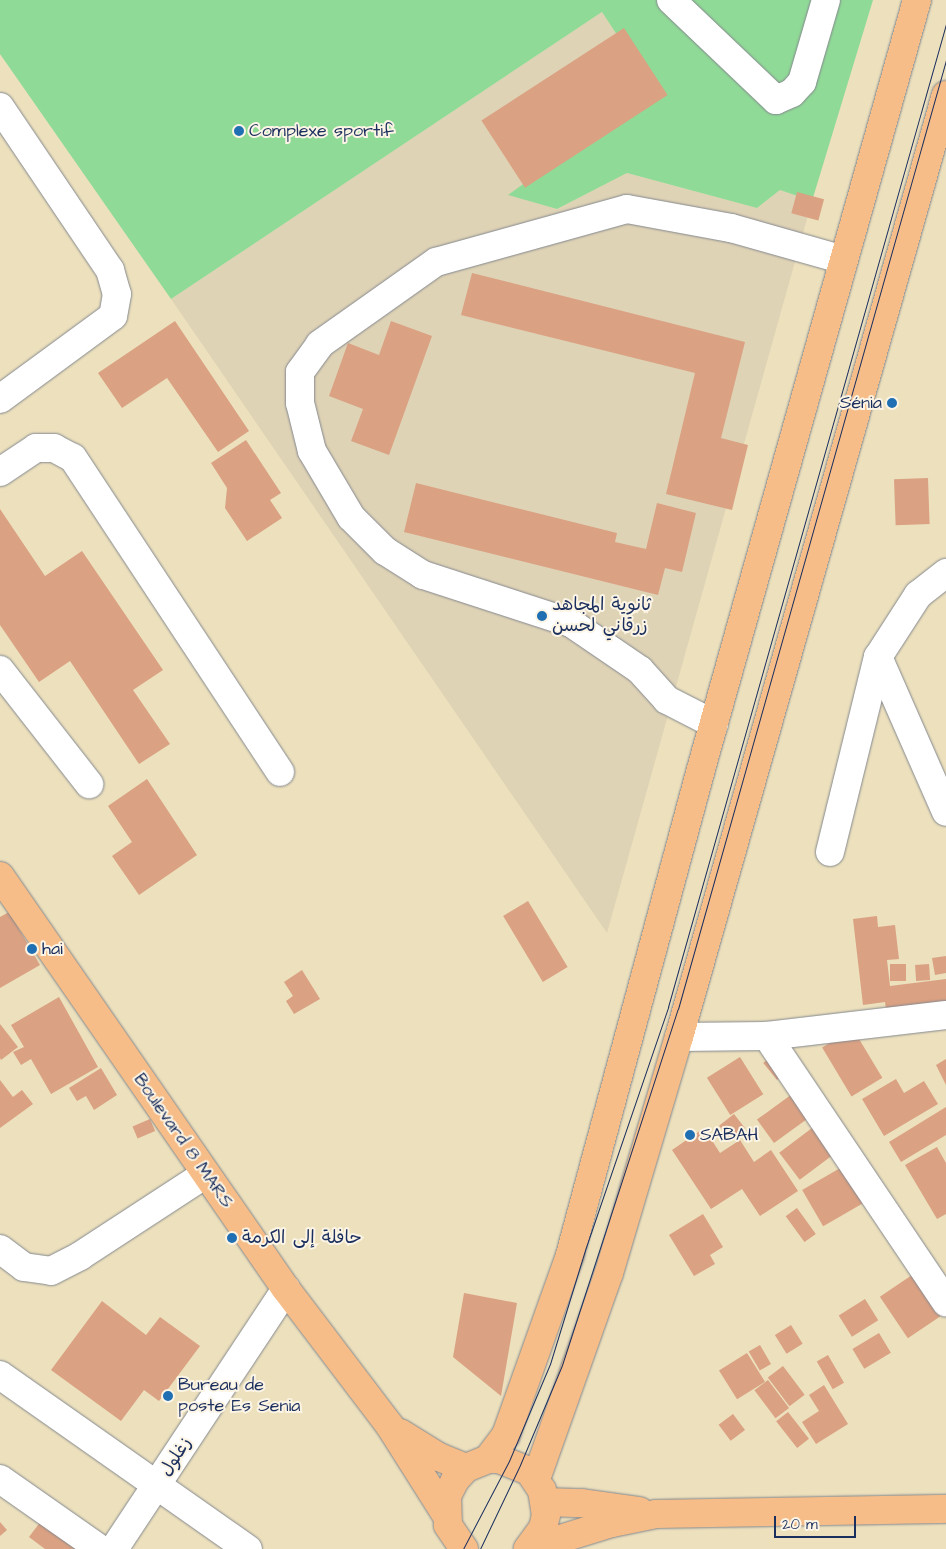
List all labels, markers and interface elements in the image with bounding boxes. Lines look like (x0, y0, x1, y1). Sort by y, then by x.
place label: Complexe sportif (249, 120, 394, 142)
marker: Complexe sportif (233, 125, 245, 137)
place label: Sénia (840, 392, 882, 414)
marker: Sénia (886, 397, 898, 409)
place label: ثانوية المجاهد زرقاني لحسن (552, 595, 651, 638)
marker: ثانوية المجاهد زرقاني لحسن (536, 610, 548, 622)
place label: hai (42, 938, 63, 960)
marker: hai (26, 943, 38, 955)
street label: Boulevard 8 MARS (129, 1070, 237, 1212)
place label: SABAH (700, 1124, 758, 1146)
marker: SABAH (684, 1129, 696, 1141)
place label: حافلة إلى الكرمة (242, 1227, 362, 1249)
marker: حافلة إلى الكرمة (226, 1232, 238, 1244)
place label: Bureau de poste Es Senia (178, 1375, 300, 1418)
marker: Bureau de poste Es Senia (162, 1390, 174, 1402)
street label: زغلول (155, 1433, 197, 1481)
scale bar (776, 1506, 858, 1538)
text: 20 m (782, 1514, 818, 1535)

